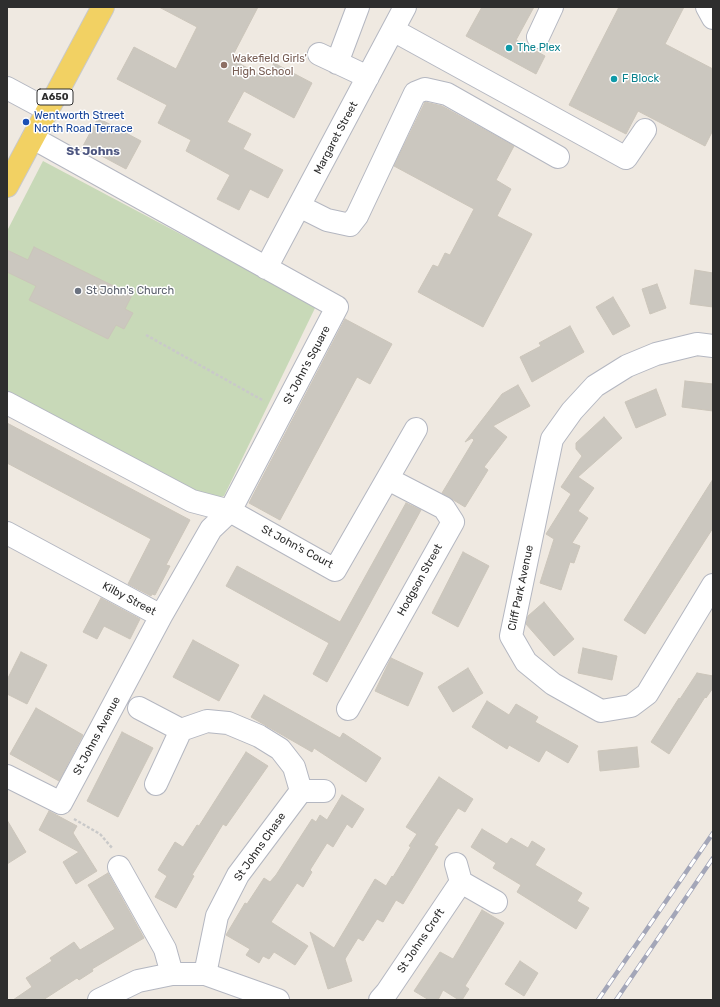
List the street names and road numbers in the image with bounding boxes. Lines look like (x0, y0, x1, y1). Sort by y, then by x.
road number: A650 (37, 89, 73, 105)
street label: Margaret Street (311, 99, 361, 177)
street label: St John's Square (281, 324, 333, 406)
street label: St John's Court (259, 523, 335, 571)
street label: Hodgson Street (395, 542, 445, 618)
street label: Cliff Park Avenue (505, 544, 537, 632)
street label: Kilby Street (100, 579, 158, 619)
street label: St Johns Avenue (71, 694, 123, 778)
street label: St Johns Chase (231, 810, 289, 884)
street label: St Johns Croft (395, 906, 447, 976)

